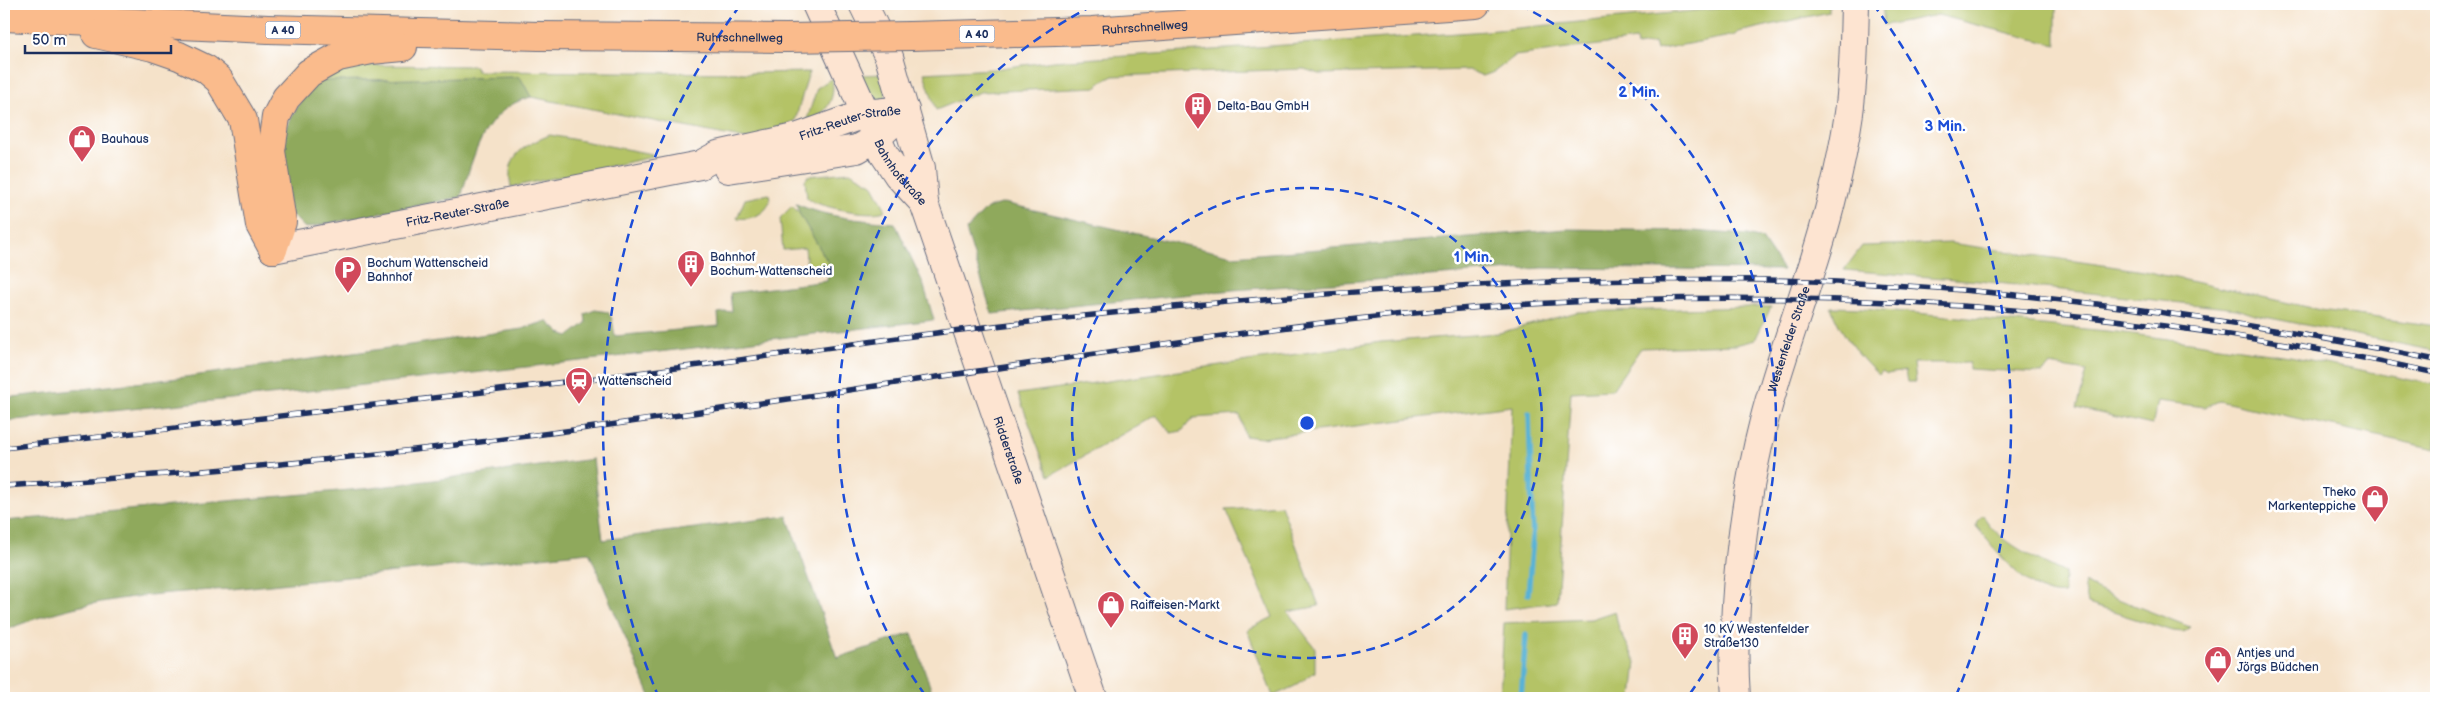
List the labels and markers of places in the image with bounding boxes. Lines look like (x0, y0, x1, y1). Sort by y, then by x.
building icon: Delta-Bau GmbH (1183, 91, 1213, 130)
place label: Delta-Bau GmbH (1217, 99, 1309, 114)
shop icon: Bauhaus (67, 124, 97, 163)
place label: Bauhaus (101, 132, 149, 147)
building icon: Bahnhof Bochum-Wattenscheid (676, 249, 706, 288)
place label: Bahnhof Bochum-Wattenscheid (710, 250, 832, 279)
parking icon: Bochum Wattenscheid Bahnhof (333, 255, 363, 294)
place label: Bochum Wattenscheid Bahnhof (367, 256, 488, 285)
station icon: Wattenscheid (564, 366, 594, 405)
place label: Wattenscheid (598, 374, 672, 389)
centre of rings (1298, 414, 1316, 432)
shop icon: Theko Markenteppiche (2360, 484, 2390, 523)
place label: Theko Markenteppiche (2268, 485, 2356, 514)
shop icon: Raiffeisen-Markt (1096, 590, 1126, 629)
place label: Raiffeisen-Markt (1130, 598, 1220, 613)
building icon: 10 KV Westenfelder Straße130 (1670, 621, 1700, 660)
place label: 10 KV Westenfelder Straße130 (1704, 622, 1809, 651)
shop icon: Antjes und Jörgs Büdchen (2203, 645, 2233, 684)
place label: Antjes und Jörgs Büdchen (2237, 646, 2319, 675)

